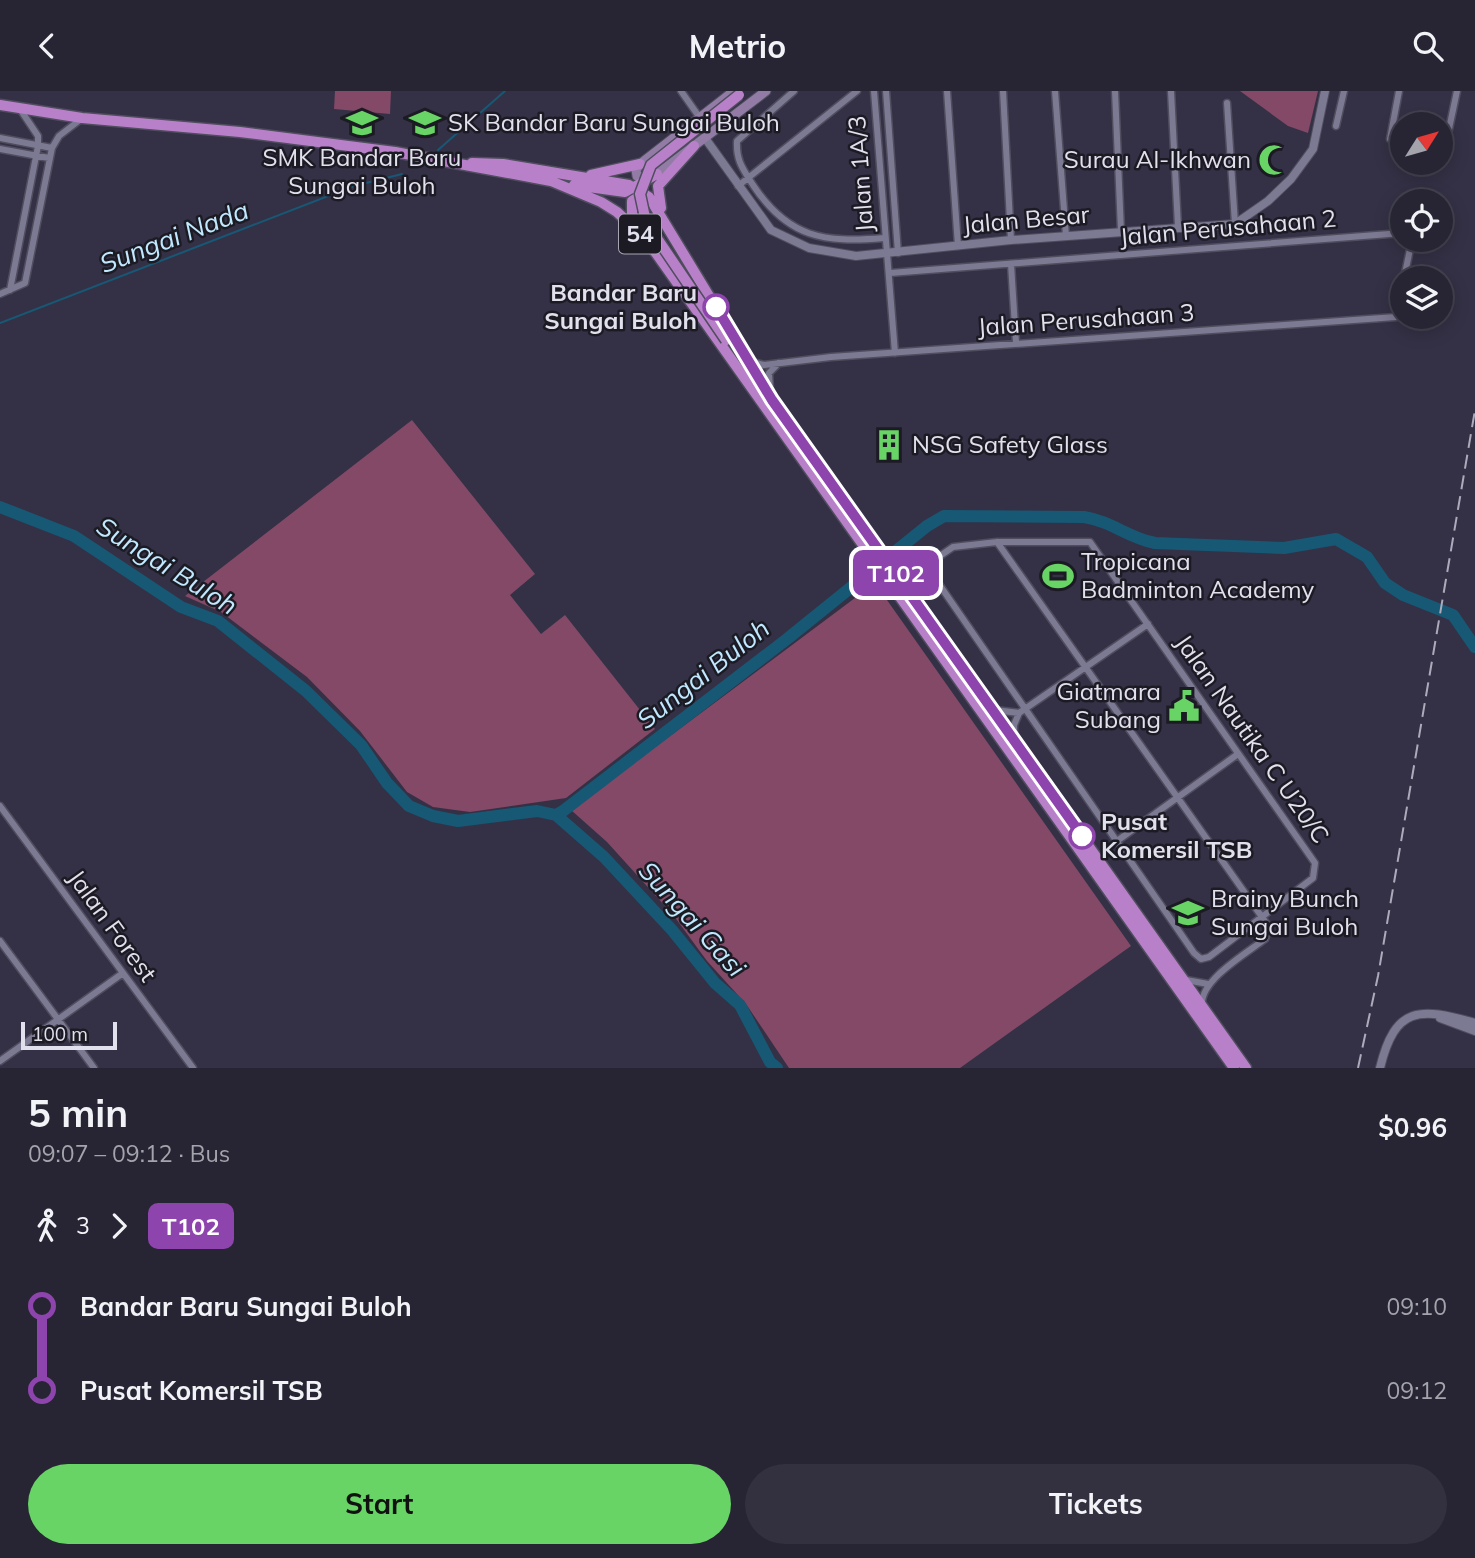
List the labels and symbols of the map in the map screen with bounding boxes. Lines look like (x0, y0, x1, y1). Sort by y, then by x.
school or university icon: SMK Bandar Baru Sungai Buloh (345, 106, 379, 140)
school or university icon: SK Bandar Baru Sungai Buloh (408, 106, 442, 140)
place label: SK Bandar Baru Sungai Buloh (448, 107, 780, 137)
north arrow (1390, 112, 1452, 175)
street label: Jalan 1A/3 (841, 115, 879, 233)
place label: SMK Bandar Baru Sungai Buloh (263, 142, 461, 200)
mosque icon: Surau Al-Ikhwan (1257, 143, 1291, 177)
place label: Surau Al-Ikhwan (1064, 144, 1251, 174)
water label: Sungai Nada (95, 193, 253, 280)
street label: Jalan Besar (961, 198, 1091, 239)
street label: Jalan Perusahaan 2 (1118, 203, 1337, 251)
road number: 54 (619, 215, 661, 253)
place label: Bandar Baru Sungai Buloh (544, 277, 697, 335)
marker: Bandar Baru Sungai Buloh (703, 294, 729, 320)
street label: Jalan Perusahaan 3 (976, 296, 1195, 342)
building icon: NSG Safety Glass (872, 428, 906, 462)
place label: NSG Safety Glass (912, 429, 1108, 459)
water label: Sungai Buloh (91, 509, 244, 622)
place label: Tropicana Badminton Academy (1081, 546, 1314, 604)
line badge: T102 (847, 550, 945, 596)
sports icon: Tropicana Badminton Academy (1041, 559, 1075, 593)
water label: Sungai Buloh (630, 611, 776, 736)
street label: Jalan Nautika C U20/C (1169, 628, 1336, 849)
place label: Giatmara Subang (1056, 676, 1161, 734)
public building icon: Giatmara Subang (1167, 689, 1201, 723)
place label: Pusat Komersil TSB (1101, 806, 1252, 864)
marker: Pusat Komersil TSB (1069, 823, 1095, 849)
water label: Sungai Gasi (632, 854, 753, 984)
street label: Jalan Forest (62, 863, 164, 987)
place label: Brainy Bunch Sungai Buloh (1211, 883, 1359, 941)
school or university icon: Brainy Bunch Sungai Buloh (1171, 896, 1205, 930)
scale bar (21, 1019, 117, 1051)

